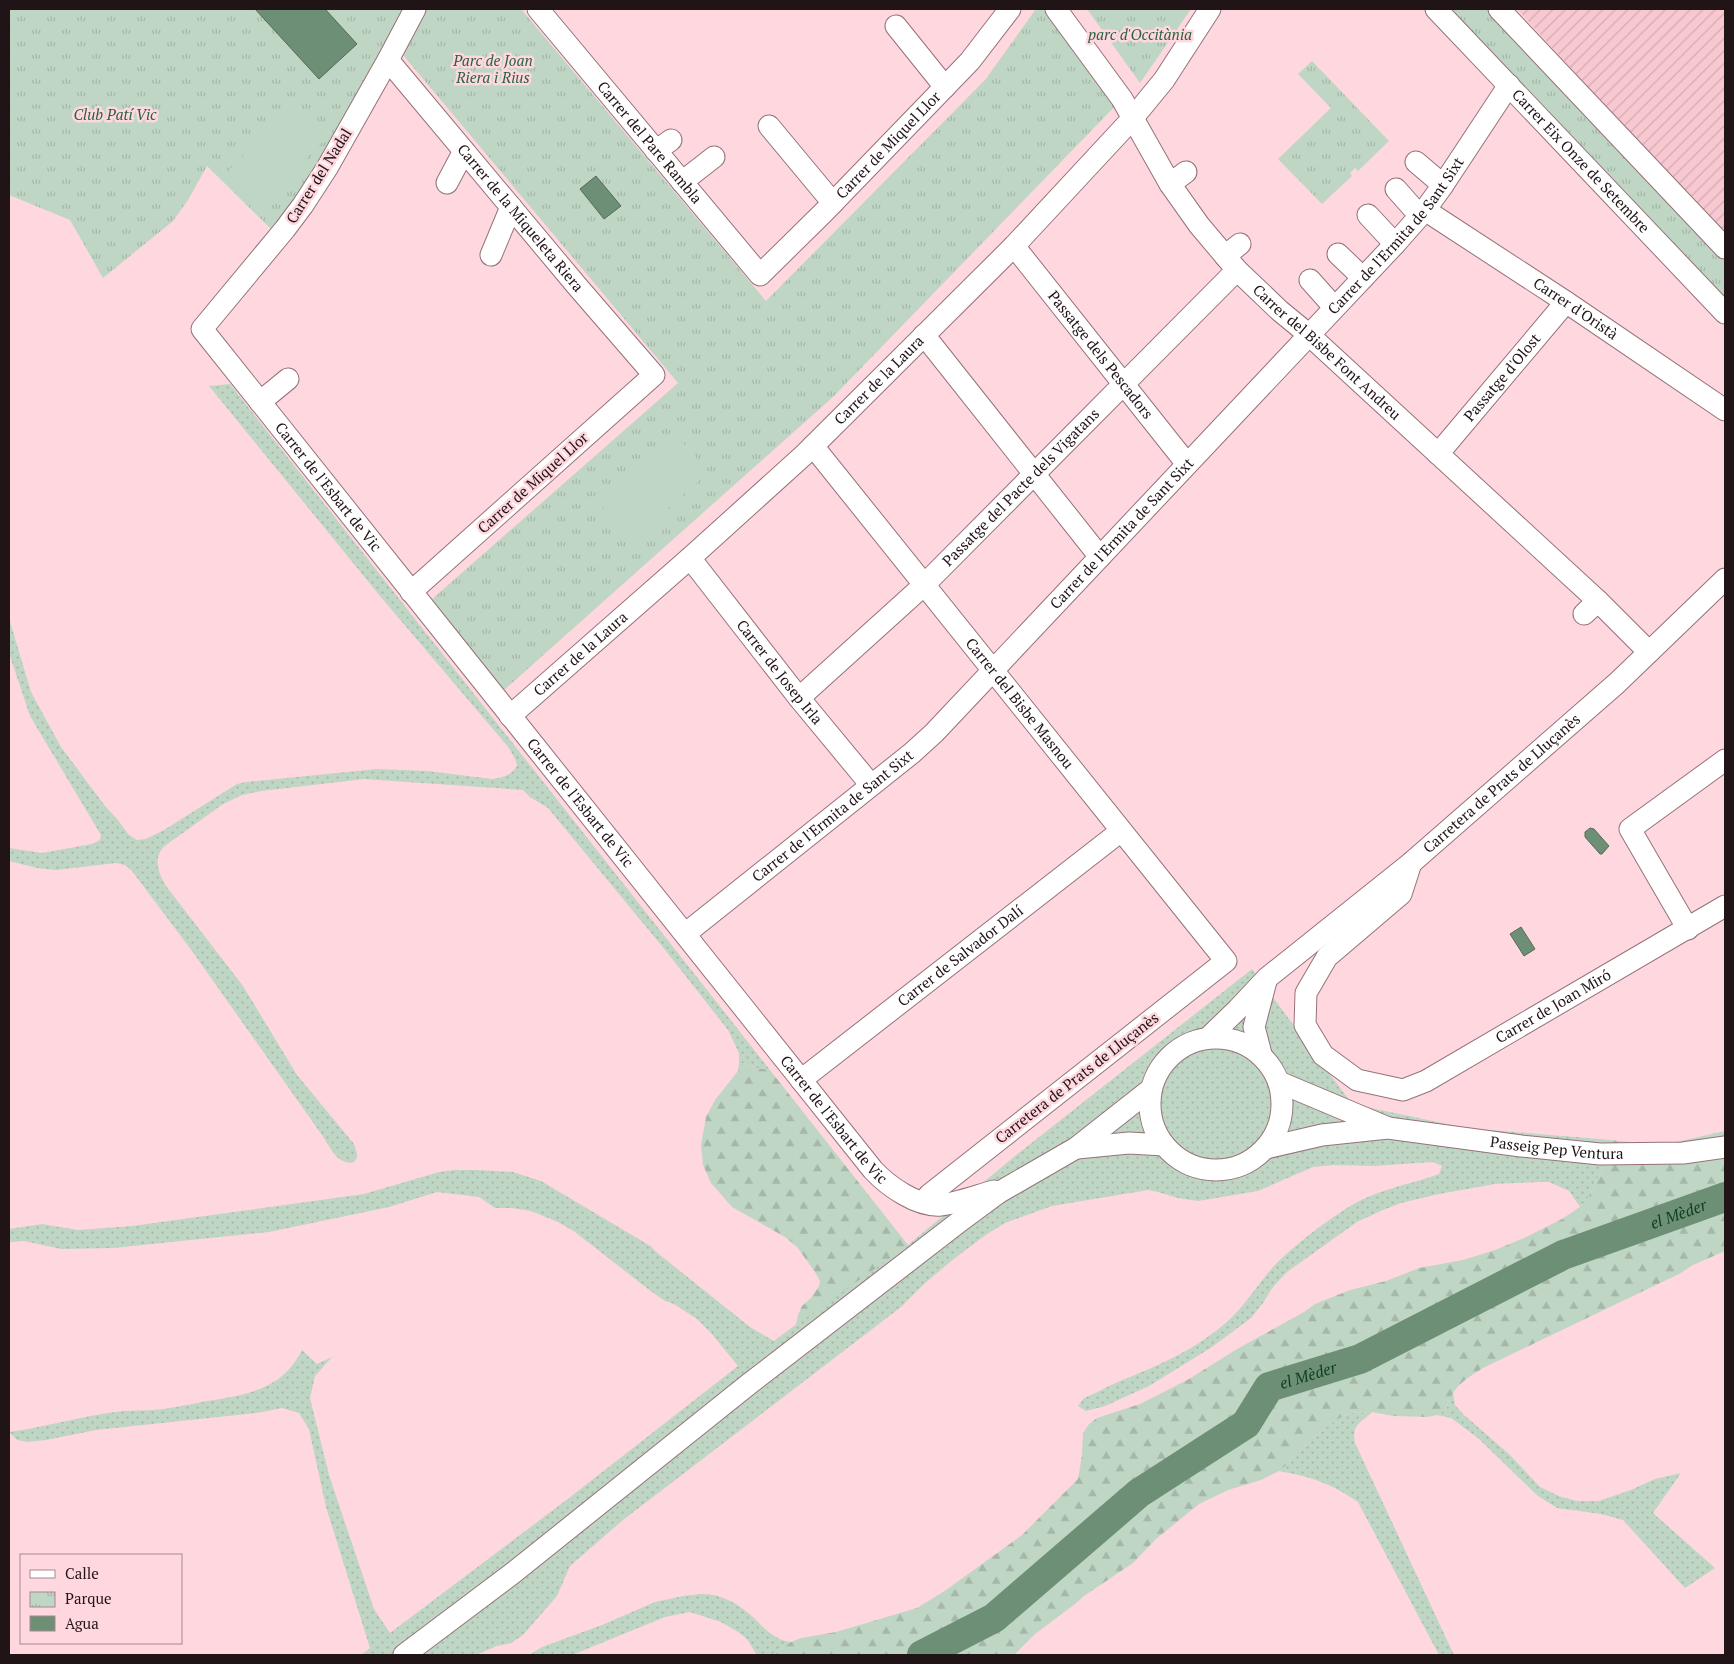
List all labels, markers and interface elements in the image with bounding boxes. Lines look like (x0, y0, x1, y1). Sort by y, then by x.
park label: parc d'Occitània (1088, 24, 1192, 44)
park label: Parc de Joan Riera i Rius (452, 50, 533, 87)
street label: Carrer del Pare Rambla (593, 77, 707, 208)
street label: Carrer Eix Onze de Setembre (1508, 84, 1655, 237)
street label: Carrer de Miquel Llor (831, 86, 945, 203)
park label: Club Patí Vic (73, 104, 157, 124)
street label: Carrer del Nadal (281, 124, 355, 227)
street label: Carrer de la Miqueleta Riera (453, 139, 589, 296)
street label: Carrer de l'Ermita de Sant Sixt (1323, 152, 1468, 318)
street label: Carrer d'Oristà (1530, 272, 1623, 344)
street label: Carrer del Bisbe Font Andreu (1249, 279, 1406, 424)
street label: Passatge dels Pescadors (1044, 286, 1158, 422)
street label: Passatge d'Olost (1459, 328, 1545, 425)
street label: Carrer de la Laura (829, 330, 928, 429)
street label: Passatge del Pacte dels Vigatans (937, 403, 1103, 570)
street label: Carrer de l'Esbart de Vic (271, 418, 387, 555)
street label: Carrer de Miquel Llor (473, 427, 592, 537)
street label: Carrer de l'Ermita de Sant Sixt (1045, 453, 1198, 613)
street label: Carrer de la Laura (529, 606, 632, 700)
street label: Carrer de Josep Irla (733, 615, 828, 728)
street label: Carrer del Bisbe Masnou (962, 633, 1079, 773)
street label: Carretera de Prats de Lluçanès (1418, 709, 1584, 857)
street label: Carrer de l'Esbart de Vic (523, 733, 639, 871)
street label: Carrer de l'Ermita de Sant Sixt (747, 745, 917, 886)
street label: Carrer de Salvador Dalí (893, 900, 1027, 1010)
street label: Carrer de Joan Miró (1492, 964, 1614, 1047)
street label: Carretera de Prats de Lluçanès (991, 1007, 1162, 1147)
street label: Carrer de l'Esbart de Vic (776, 1051, 892, 1188)
street label: Passeig Pep Ventura (1489, 1131, 1624, 1163)
water label: el Mèder (1647, 1193, 1710, 1234)
water label: el Mèder (1277, 1356, 1340, 1394)
legend (20, 1554, 182, 1644)
text: Calle (65, 1563, 99, 1583)
text: Parque (65, 1588, 112, 1608)
text: Agua (65, 1613, 99, 1633)

